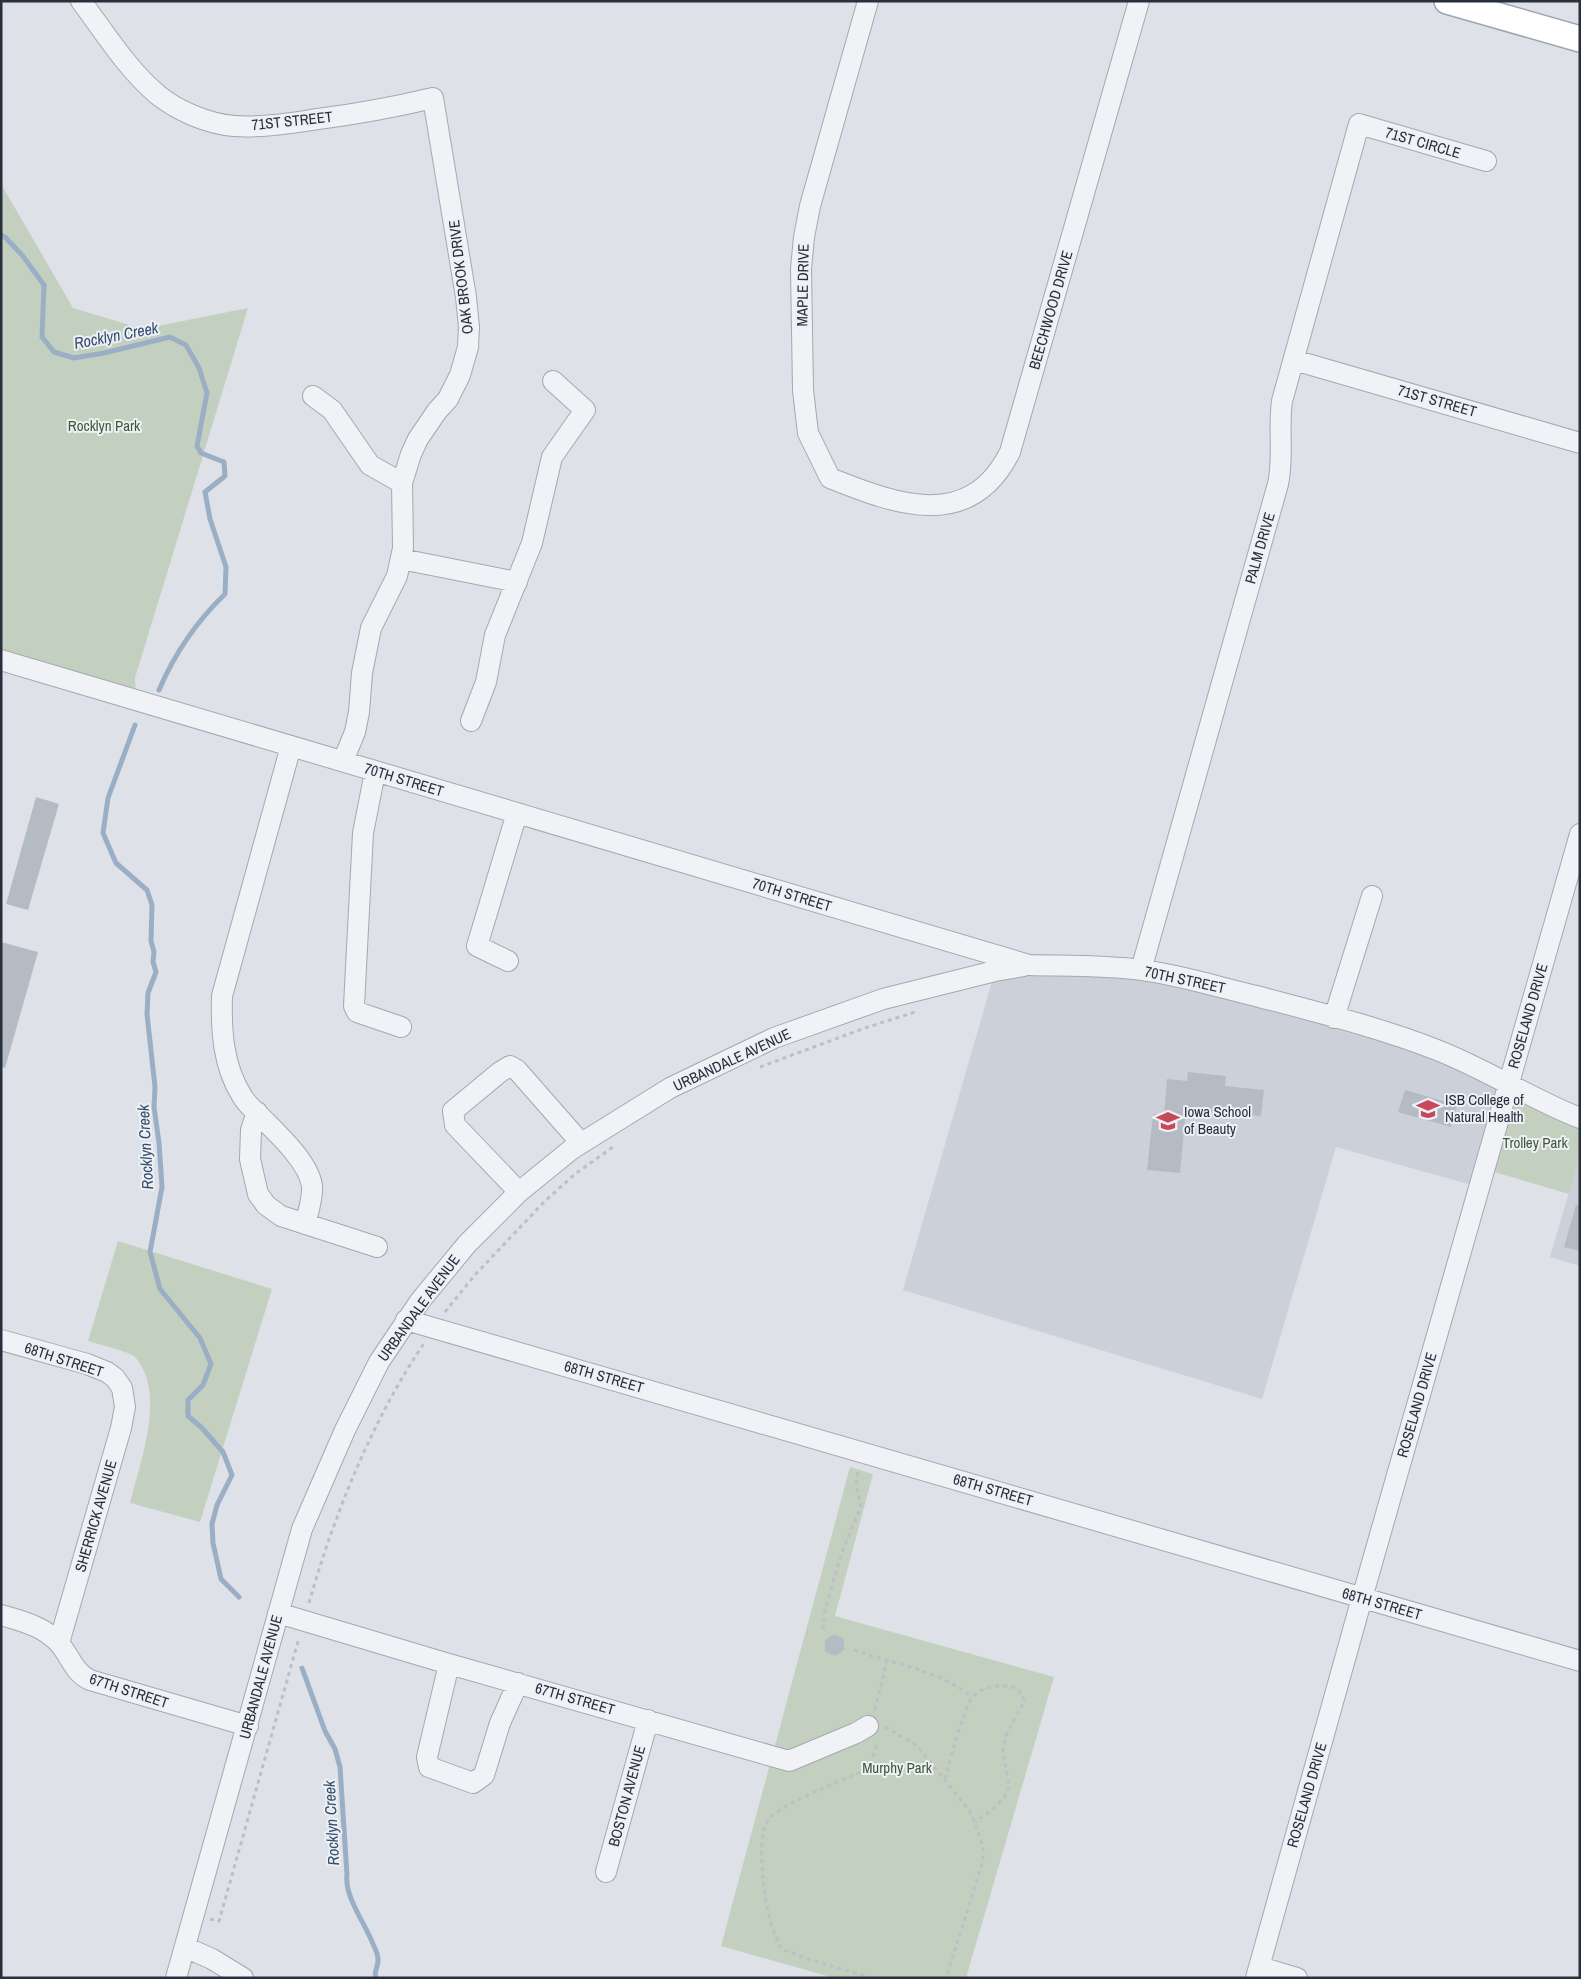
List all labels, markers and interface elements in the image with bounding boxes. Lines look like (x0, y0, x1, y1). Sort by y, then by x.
street label: 71ST STREET (251, 106, 334, 135)
street label: 71ST CIRCLE (1383, 122, 1463, 163)
street label: OAK BROOK DRIVE (443, 219, 478, 335)
street label: MAPLE DRIVE (791, 243, 814, 327)
street label: BEECHWOOD DRIVE (1023, 248, 1078, 372)
water label: Rocklyn Creek (72, 316, 160, 354)
street label: 71ST STREET (1395, 379, 1479, 422)
park label: Rocklyn Park (68, 415, 141, 436)
street label: PALM DRIVE (1239, 510, 1280, 586)
street label: 70TH STREET (362, 757, 447, 802)
street label: 70TH STREET (750, 872, 835, 917)
street label: 70TH STREET (1143, 961, 1228, 998)
street label: ROSELAND DRIVE (1502, 961, 1553, 1071)
street label: URBANDALE AVENUE (670, 1023, 794, 1096)
place label: ISB College of Natural Health (1445, 1089, 1524, 1127)
school or university icon: ISB College of Natural Health (1415, 1096, 1441, 1122)
place label: Iowa School of Beauty (1184, 1101, 1251, 1139)
water label: Rocklyn Creek (132, 1103, 158, 1190)
school or university icon: Iowa School of Beauty (1155, 1108, 1181, 1134)
park label: Trolley Park (1502, 1132, 1568, 1153)
street label: URBANDALE AVENUE (373, 1250, 465, 1365)
street label: 68TH STREET (22, 1337, 107, 1382)
street label: ROSELAND DRIVE (1391, 1350, 1442, 1460)
street label: 68TH STREET (562, 1355, 647, 1398)
street label: SHERRICK AVENUE (69, 1457, 122, 1575)
street label: 68TH STREET (951, 1468, 1036, 1511)
street label: 68TH STREET (1340, 1582, 1425, 1625)
street label: URBANDALE AVENUE (234, 1613, 287, 1741)
street label: 67TH STREET (87, 1668, 172, 1713)
street label: 67TH STREET (533, 1677, 618, 1720)
street label: ROSELAND DRIVE (1281, 1740, 1332, 1850)
street label: BOSTON AVENUE (603, 1743, 650, 1849)
park label: Murphy Park (862, 1757, 933, 1778)
water label: Rocklyn Creek (318, 1779, 344, 1866)

